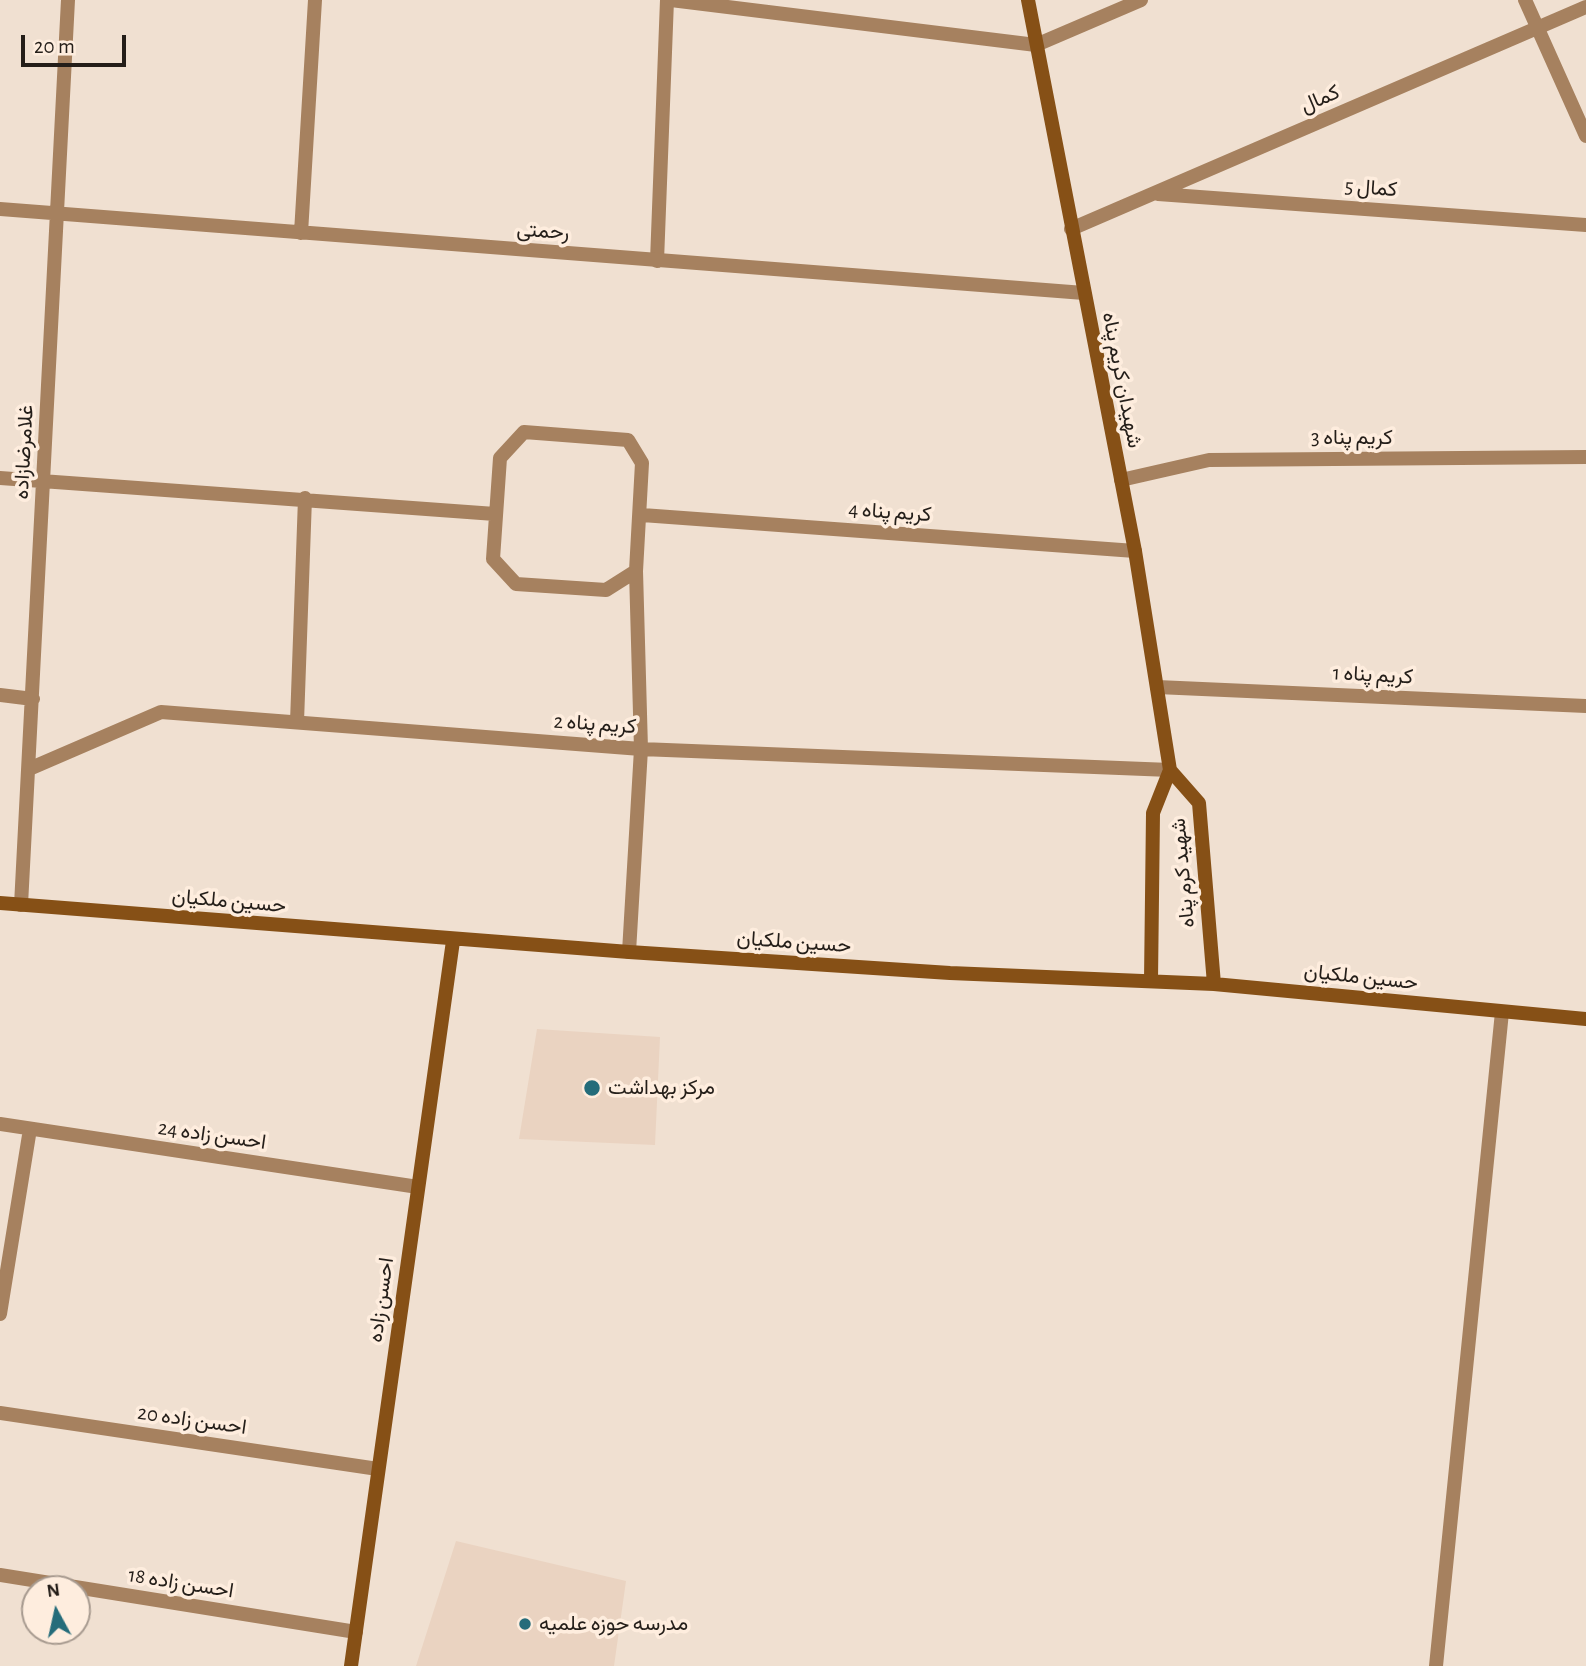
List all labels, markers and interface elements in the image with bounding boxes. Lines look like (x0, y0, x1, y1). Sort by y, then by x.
scale bar (24, 21, 130, 65)
text: 20 m (34, 36, 75, 57)
street label: کمال (1297, 80, 1343, 118)
street label: کمال 5 (1344, 174, 1398, 202)
street label: رحمتی (516, 217, 570, 245)
street label: شهیدان کریم پناه (1096, 310, 1148, 450)
street label: غلامرضازاده (9, 404, 39, 500)
street label: کریم پناه 3 (1311, 425, 1393, 451)
street label: کریم پناه 4 (848, 497, 932, 527)
street label: کریم پناه 1 (1332, 660, 1414, 690)
street label: کریم پناه 2 (553, 709, 637, 739)
street label: شهید کرم پناه (1166, 817, 1200, 929)
street label: حسین ملکیان (171, 883, 287, 919)
street label: حسین ملکیان (736, 925, 852, 959)
street label: حسین ملکیان (1303, 958, 1419, 996)
place label: مرکز بهداشت (608, 1075, 715, 1101)
marker: مرکز بهداشت (582, 1078, 602, 1098)
street label: احسن زاده 24 (156, 1115, 268, 1155)
street label: احسن زاده (363, 1256, 399, 1344)
street label: احسن زاده 20 (136, 1400, 248, 1440)
street label: احسن زاده 18 (126, 1562, 236, 1604)
north arrow (21, 1575, 91, 1645)
text: N (45, 1580, 61, 1601)
place label: مدرسه حوزه علمیه (539, 1611, 688, 1637)
marker: مدرسه حوزه علمیه (517, 1616, 533, 1632)

